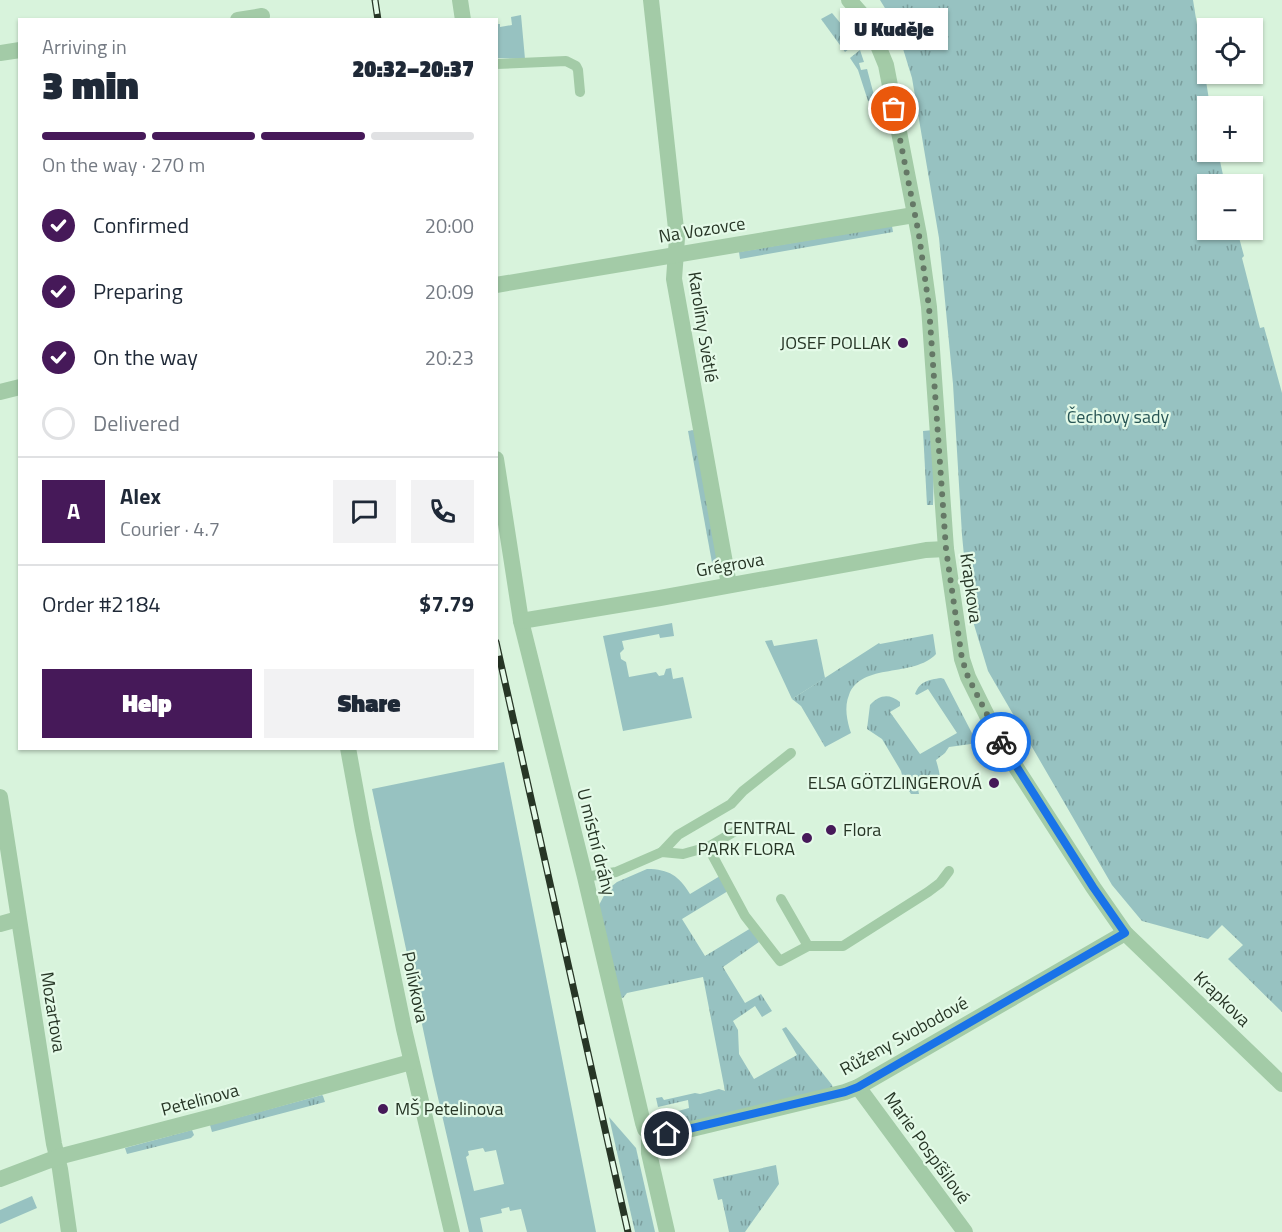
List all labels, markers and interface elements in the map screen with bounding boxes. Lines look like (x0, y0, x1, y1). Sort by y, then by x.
callout: U Kuděje (840, 7, 948, 49)
text: U Kuděje (854, 13, 934, 44)
map controls (1197, 18, 1263, 240)
button: locate (1197, 18, 1263, 84)
text: Arriving in (42, 31, 127, 62)
text: 20:32–20:37 (352, 52, 474, 86)
text: 3 min (42, 55, 139, 114)
pin (868, 83, 919, 134)
icon: bag (877, 92, 910, 125)
button: + (1197, 96, 1263, 162)
text: On the way · 270 m (42, 149, 205, 180)
button: − (1197, 174, 1263, 240)
text: Confirmed (93, 208, 189, 242)
icon: check (42, 209, 75, 242)
street label: Na Vozovce (657, 209, 747, 250)
text: 20:00 (425, 210, 474, 241)
street label: Karolíny Světlé (681, 270, 726, 384)
text: Preparing (93, 274, 183, 308)
icon: check (42, 275, 75, 308)
text: 20:09 (425, 276, 474, 307)
place label: JOSEF POLLAK (780, 329, 891, 356)
marker: JOSEF POLLAK (896, 336, 910, 350)
text: On the way (93, 340, 198, 374)
icon: check (42, 341, 75, 374)
text: 20:23 (425, 342, 474, 373)
park label: Čechovy sady (1067, 403, 1170, 430)
text: Delivered (93, 406, 180, 440)
text: Alex (120, 479, 161, 513)
button: chat (333, 480, 396, 543)
button: phone (411, 480, 474, 543)
text: A (67, 494, 80, 528)
text: Courier · 4.7 (120, 513, 220, 544)
street label: Grégrova (694, 545, 766, 584)
street label: Krapkova (953, 551, 990, 625)
text: Order #2184 (42, 587, 161, 621)
text: $7.79 (419, 587, 474, 621)
button: Help (42, 669, 252, 738)
button: Share (264, 669, 474, 738)
courier (971, 712, 1031, 772)
icon: bike (985, 726, 1018, 759)
place label: ELSA GÖTZLINGEROVÁ (808, 769, 982, 796)
marker: ELSA GÖTZLINGEROVÁ (987, 776, 1001, 790)
street label: U místní dráhy (570, 785, 623, 899)
place label: CENTRAL PARK FLORA (698, 814, 795, 862)
place label: Flora (843, 816, 881, 843)
marker: Flora (824, 823, 838, 837)
marker: CENTRAL PARK FLORA (800, 831, 814, 845)
street label: Polívkova (395, 949, 436, 1025)
street label: Krapkova (1188, 965, 1257, 1033)
street label: Mozartova (34, 970, 73, 1054)
street label: Růženy Svobodové (835, 989, 973, 1082)
street label: Petelinova (158, 1076, 242, 1123)
street label: Marie Pospíšilové (877, 1086, 977, 1209)
place label: MŠ Petelinova (395, 1095, 504, 1122)
marker: MŠ Petelinova (376, 1102, 390, 1116)
pin (641, 1108, 692, 1159)
icon: home (650, 1117, 683, 1150)

